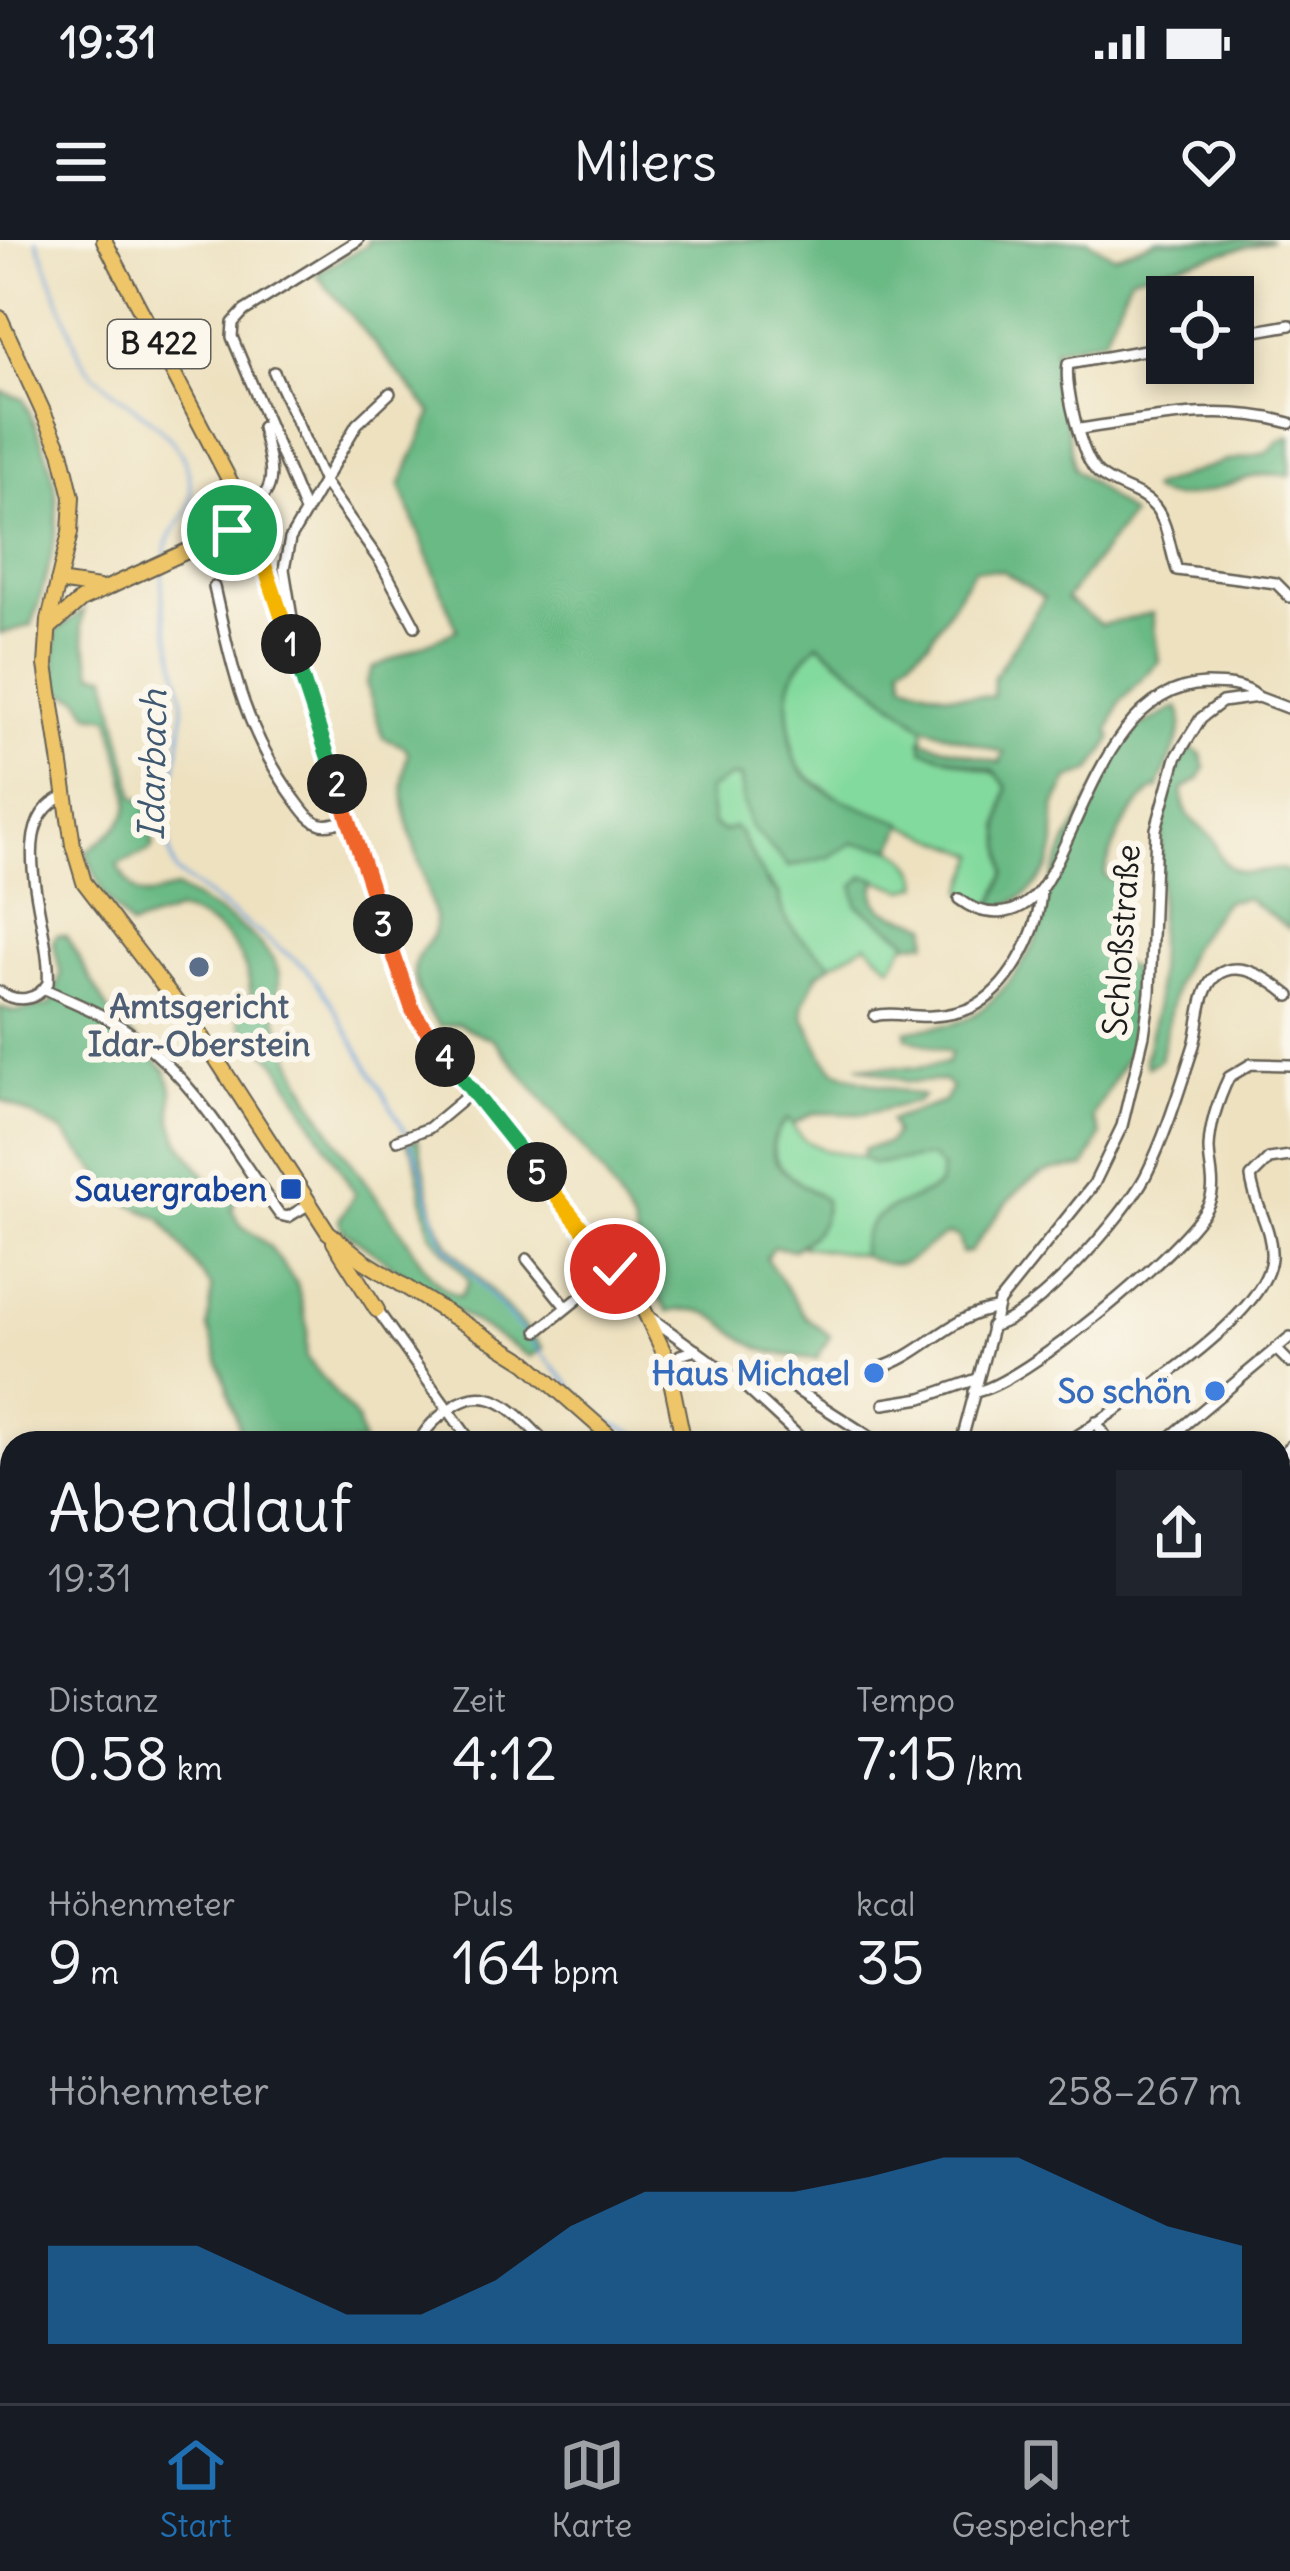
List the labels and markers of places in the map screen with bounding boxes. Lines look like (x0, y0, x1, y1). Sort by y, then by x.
pin (181, 479, 283, 581)
pin: 1 (261, 614, 321, 674)
pin: 2 (307, 754, 367, 814)
pin: 3 (353, 894, 413, 954)
marker: Amtsgericht Idar-Oberstein (186, 954, 212, 980)
place label: Amtsgericht Idar-Oberstein (88, 985, 310, 1065)
pin: 4 (415, 1027, 475, 1087)
pin: 5 (507, 1142, 567, 1202)
place label: Sauergraben (75, 1168, 267, 1210)
marker: Sauergraben (278, 1176, 304, 1202)
pin (564, 1218, 666, 1320)
place label: Haus Michael (652, 1352, 850, 1394)
marker: Haus Michael (861, 1360, 887, 1386)
place label: So schön (1058, 1370, 1191, 1412)
marker: So schön (1202, 1378, 1228, 1404)

